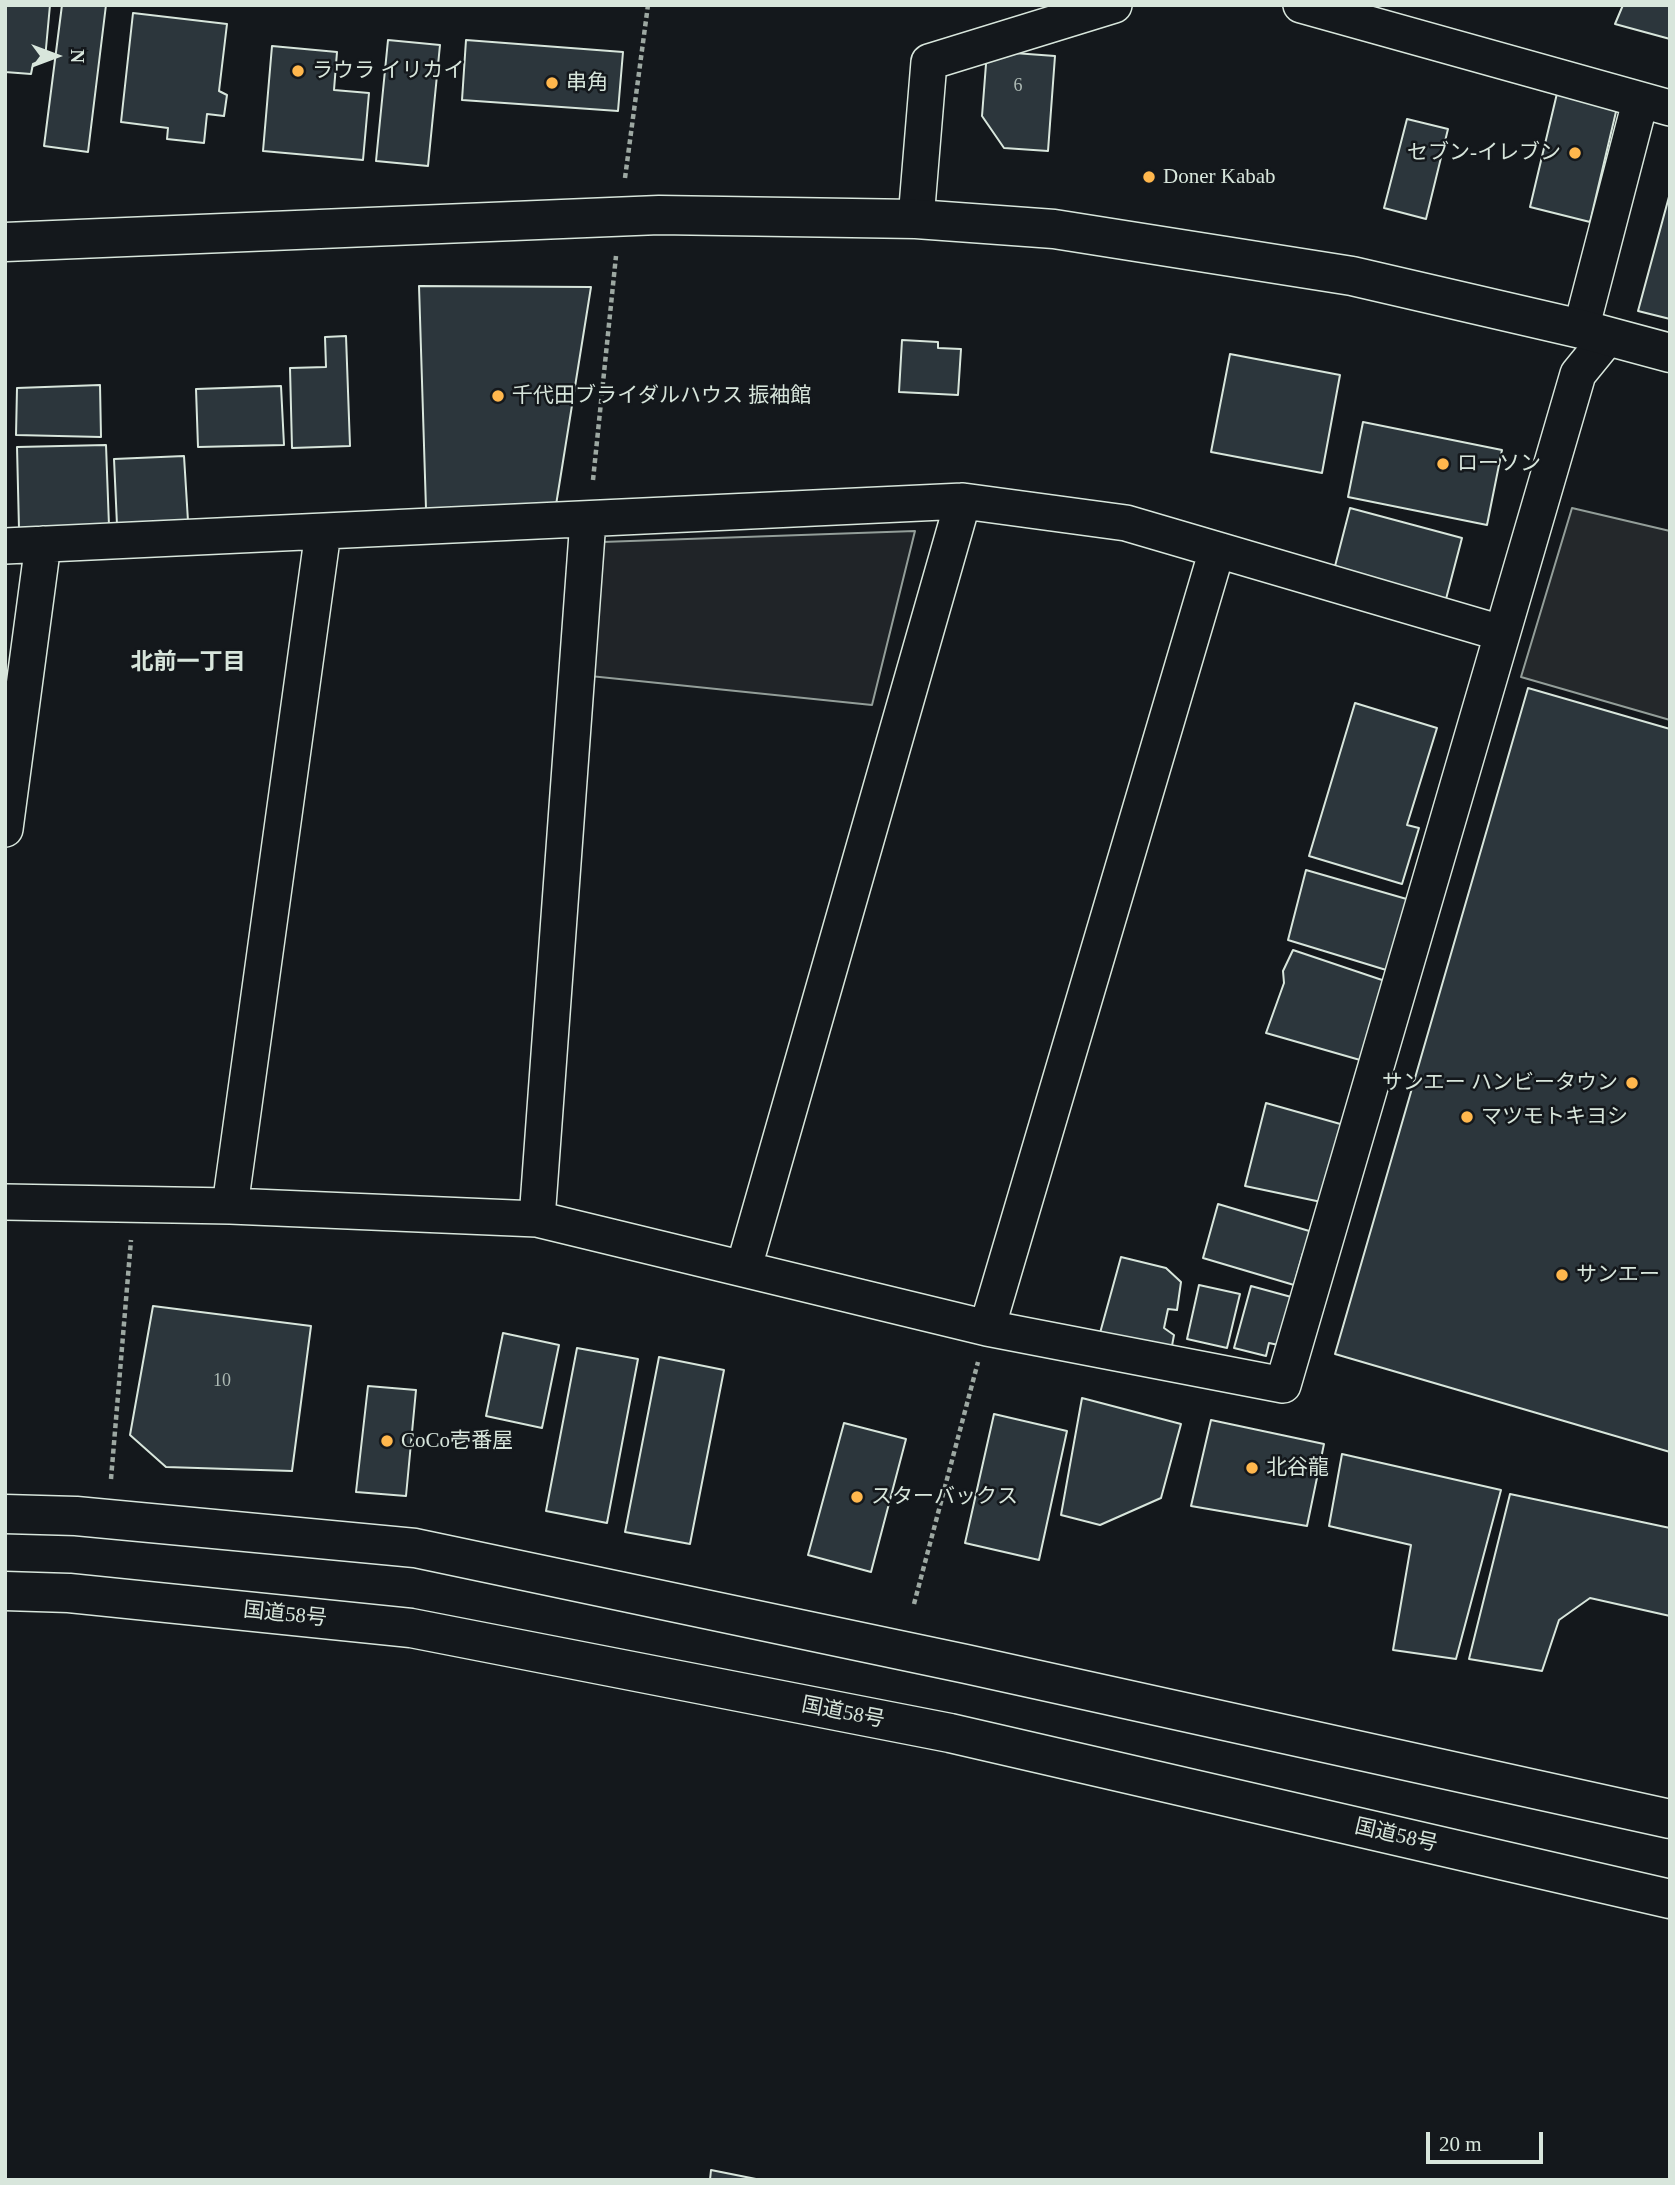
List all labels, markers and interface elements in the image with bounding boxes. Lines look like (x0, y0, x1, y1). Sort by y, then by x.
north arrow (21, 21, 91, 91)
text: N (67, 49, 88, 63)
place label: ラウラ イリカイ (312, 58, 464, 84)
marker: ラウラ イリカイ (290, 63, 306, 79)
place label: 串角 (566, 70, 608, 96)
marker: 串角 (544, 75, 560, 91)
house number: 6 (1014, 75, 1022, 97)
place label: セブン-イレブン (1407, 140, 1561, 166)
marker: セブン-イレブン (1567, 145, 1583, 161)
place label: Doner Kabab (1163, 164, 1276, 190)
marker: Doner Kabab (1141, 169, 1157, 185)
place label: 千代田ブライダルハウス 振袖館 (512, 383, 811, 409)
marker: 千代田ブライダルハウス 振袖館 (490, 388, 506, 404)
place label: ローソン (1457, 451, 1541, 477)
marker: ローソン (1435, 456, 1451, 472)
district label: 北前一丁目 (131, 649, 245, 677)
place label: サンエー ハンビータウン (1382, 1070, 1618, 1096)
marker: サンエー ハンビータウン (1624, 1075, 1640, 1091)
place label: マツモトキヨシ (1481, 1104, 1628, 1130)
marker: マツモトキヨシ (1459, 1109, 1475, 1125)
place label: サンエー (1576, 1262, 1660, 1288)
marker: サンエー (1554, 1267, 1570, 1283)
house number: 10 (213, 1370, 231, 1392)
place label: CoCo壱番屋 (401, 1428, 513, 1454)
marker: CoCo壱番屋 (379, 1433, 395, 1449)
place label: 北谷龍 (1266, 1455, 1329, 1481)
marker: 北谷龍 (1244, 1460, 1260, 1476)
place label: スターバックス (871, 1484, 1018, 1510)
marker: スターバックス (849, 1489, 865, 1505)
street label: 国道58号 (242, 1598, 328, 1632)
street label: 国道58号 (799, 1693, 887, 1733)
street label: 国道58号 (1352, 1814, 1440, 1858)
scale bar (1430, 2118, 1547, 2162)
text: 20 m (1439, 2132, 1482, 2156)

